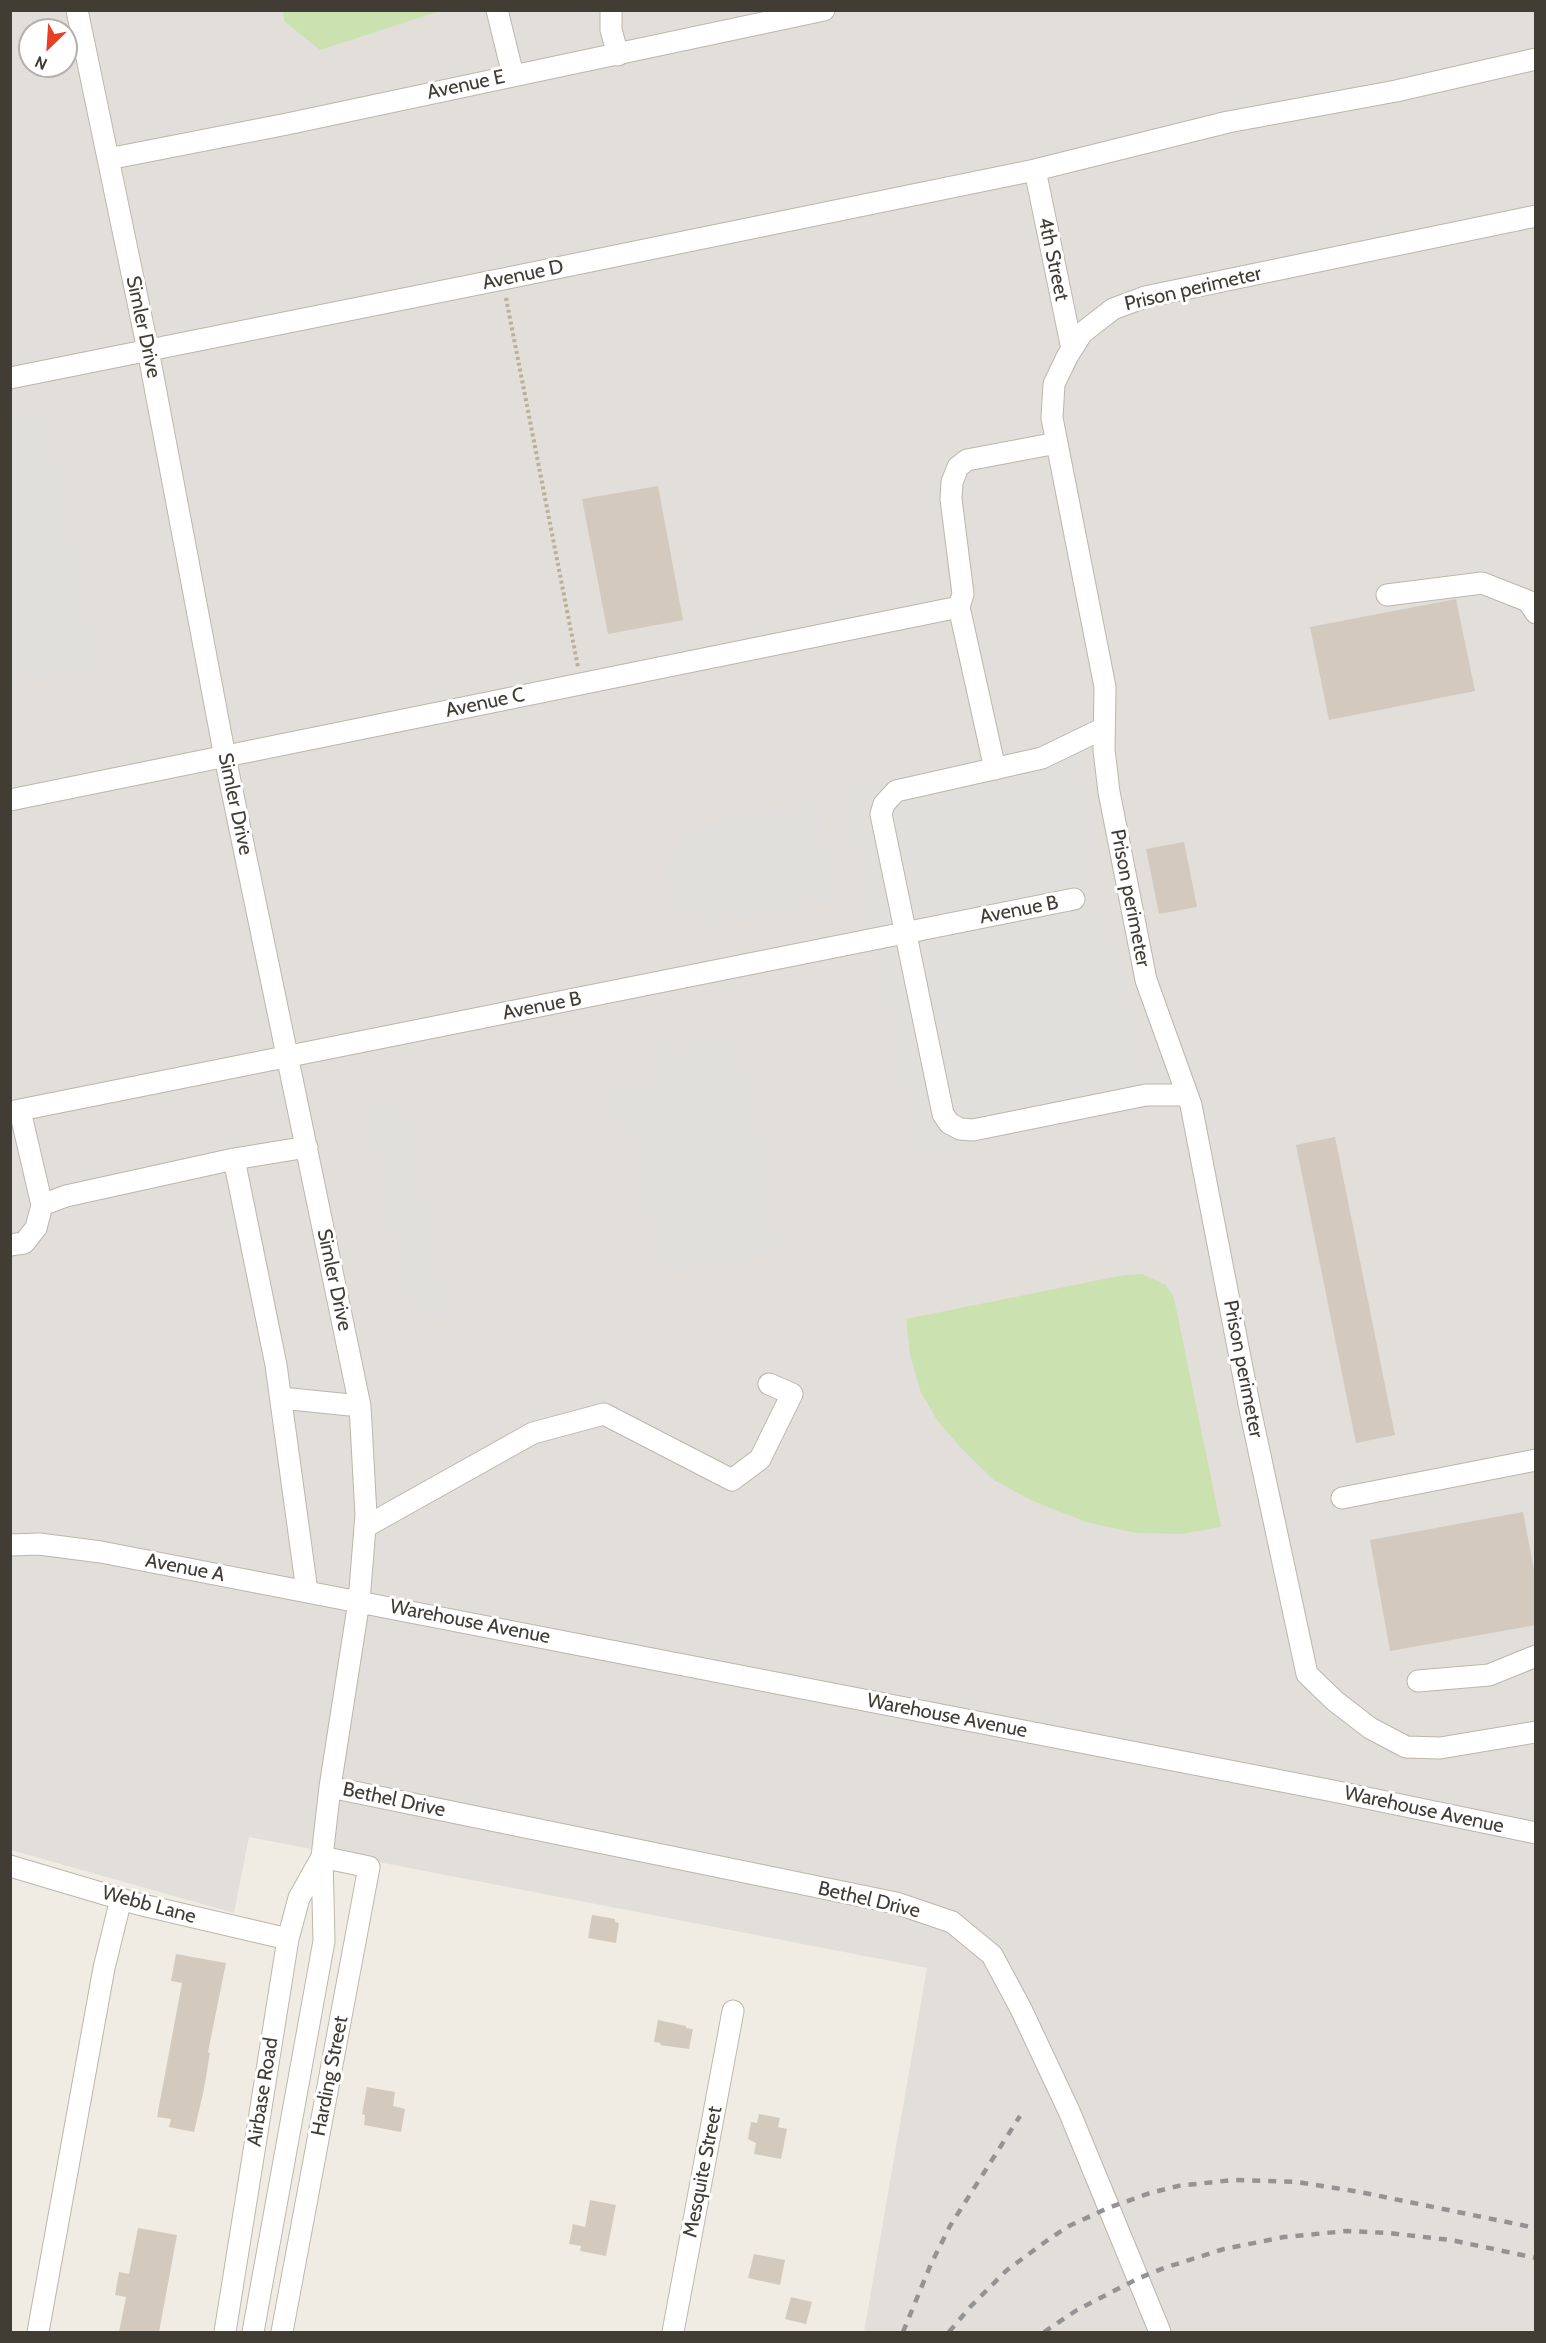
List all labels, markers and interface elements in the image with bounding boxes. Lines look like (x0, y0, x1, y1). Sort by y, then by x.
north arrow (18, 18, 78, 78)
text: N (32, 52, 50, 74)
street label: Avenue E (425, 65, 507, 105)
street label: 4th Street (1032, 215, 1074, 303)
street label: Avenue D (480, 255, 566, 295)
street label: Prison perimeter (1122, 262, 1264, 316)
street label: Simler Drive (120, 274, 166, 380)
street label: Avenue C (443, 683, 527, 723)
street label: Simler Drive (212, 751, 258, 857)
street label: Prison perimeter (1105, 827, 1155, 969)
street label: Avenue B (978, 891, 1060, 929)
street label: Avenue B (501, 987, 583, 1025)
street label: Simler Drive (311, 1227, 357, 1333)
street label: Prison perimeter (1218, 1298, 1268, 1440)
street label: Avenue A (143, 1549, 227, 1587)
street label: Warehouse Avenue (388, 1595, 552, 1649)
street label: Warehouse Avenue (865, 1689, 1029, 1743)
street label: Bethel Drive (341, 1777, 447, 1823)
street label: Warehouse Avenue (1342, 1781, 1506, 1839)
street label: Bethel Drive (816, 1877, 922, 1923)
street label: Webb Lane (99, 1881, 199, 1929)
street label: Harding Street (307, 2014, 353, 2138)
street label: Airbase Road (243, 2036, 283, 2148)
street label: Mesquite Street (679, 2104, 727, 2240)

